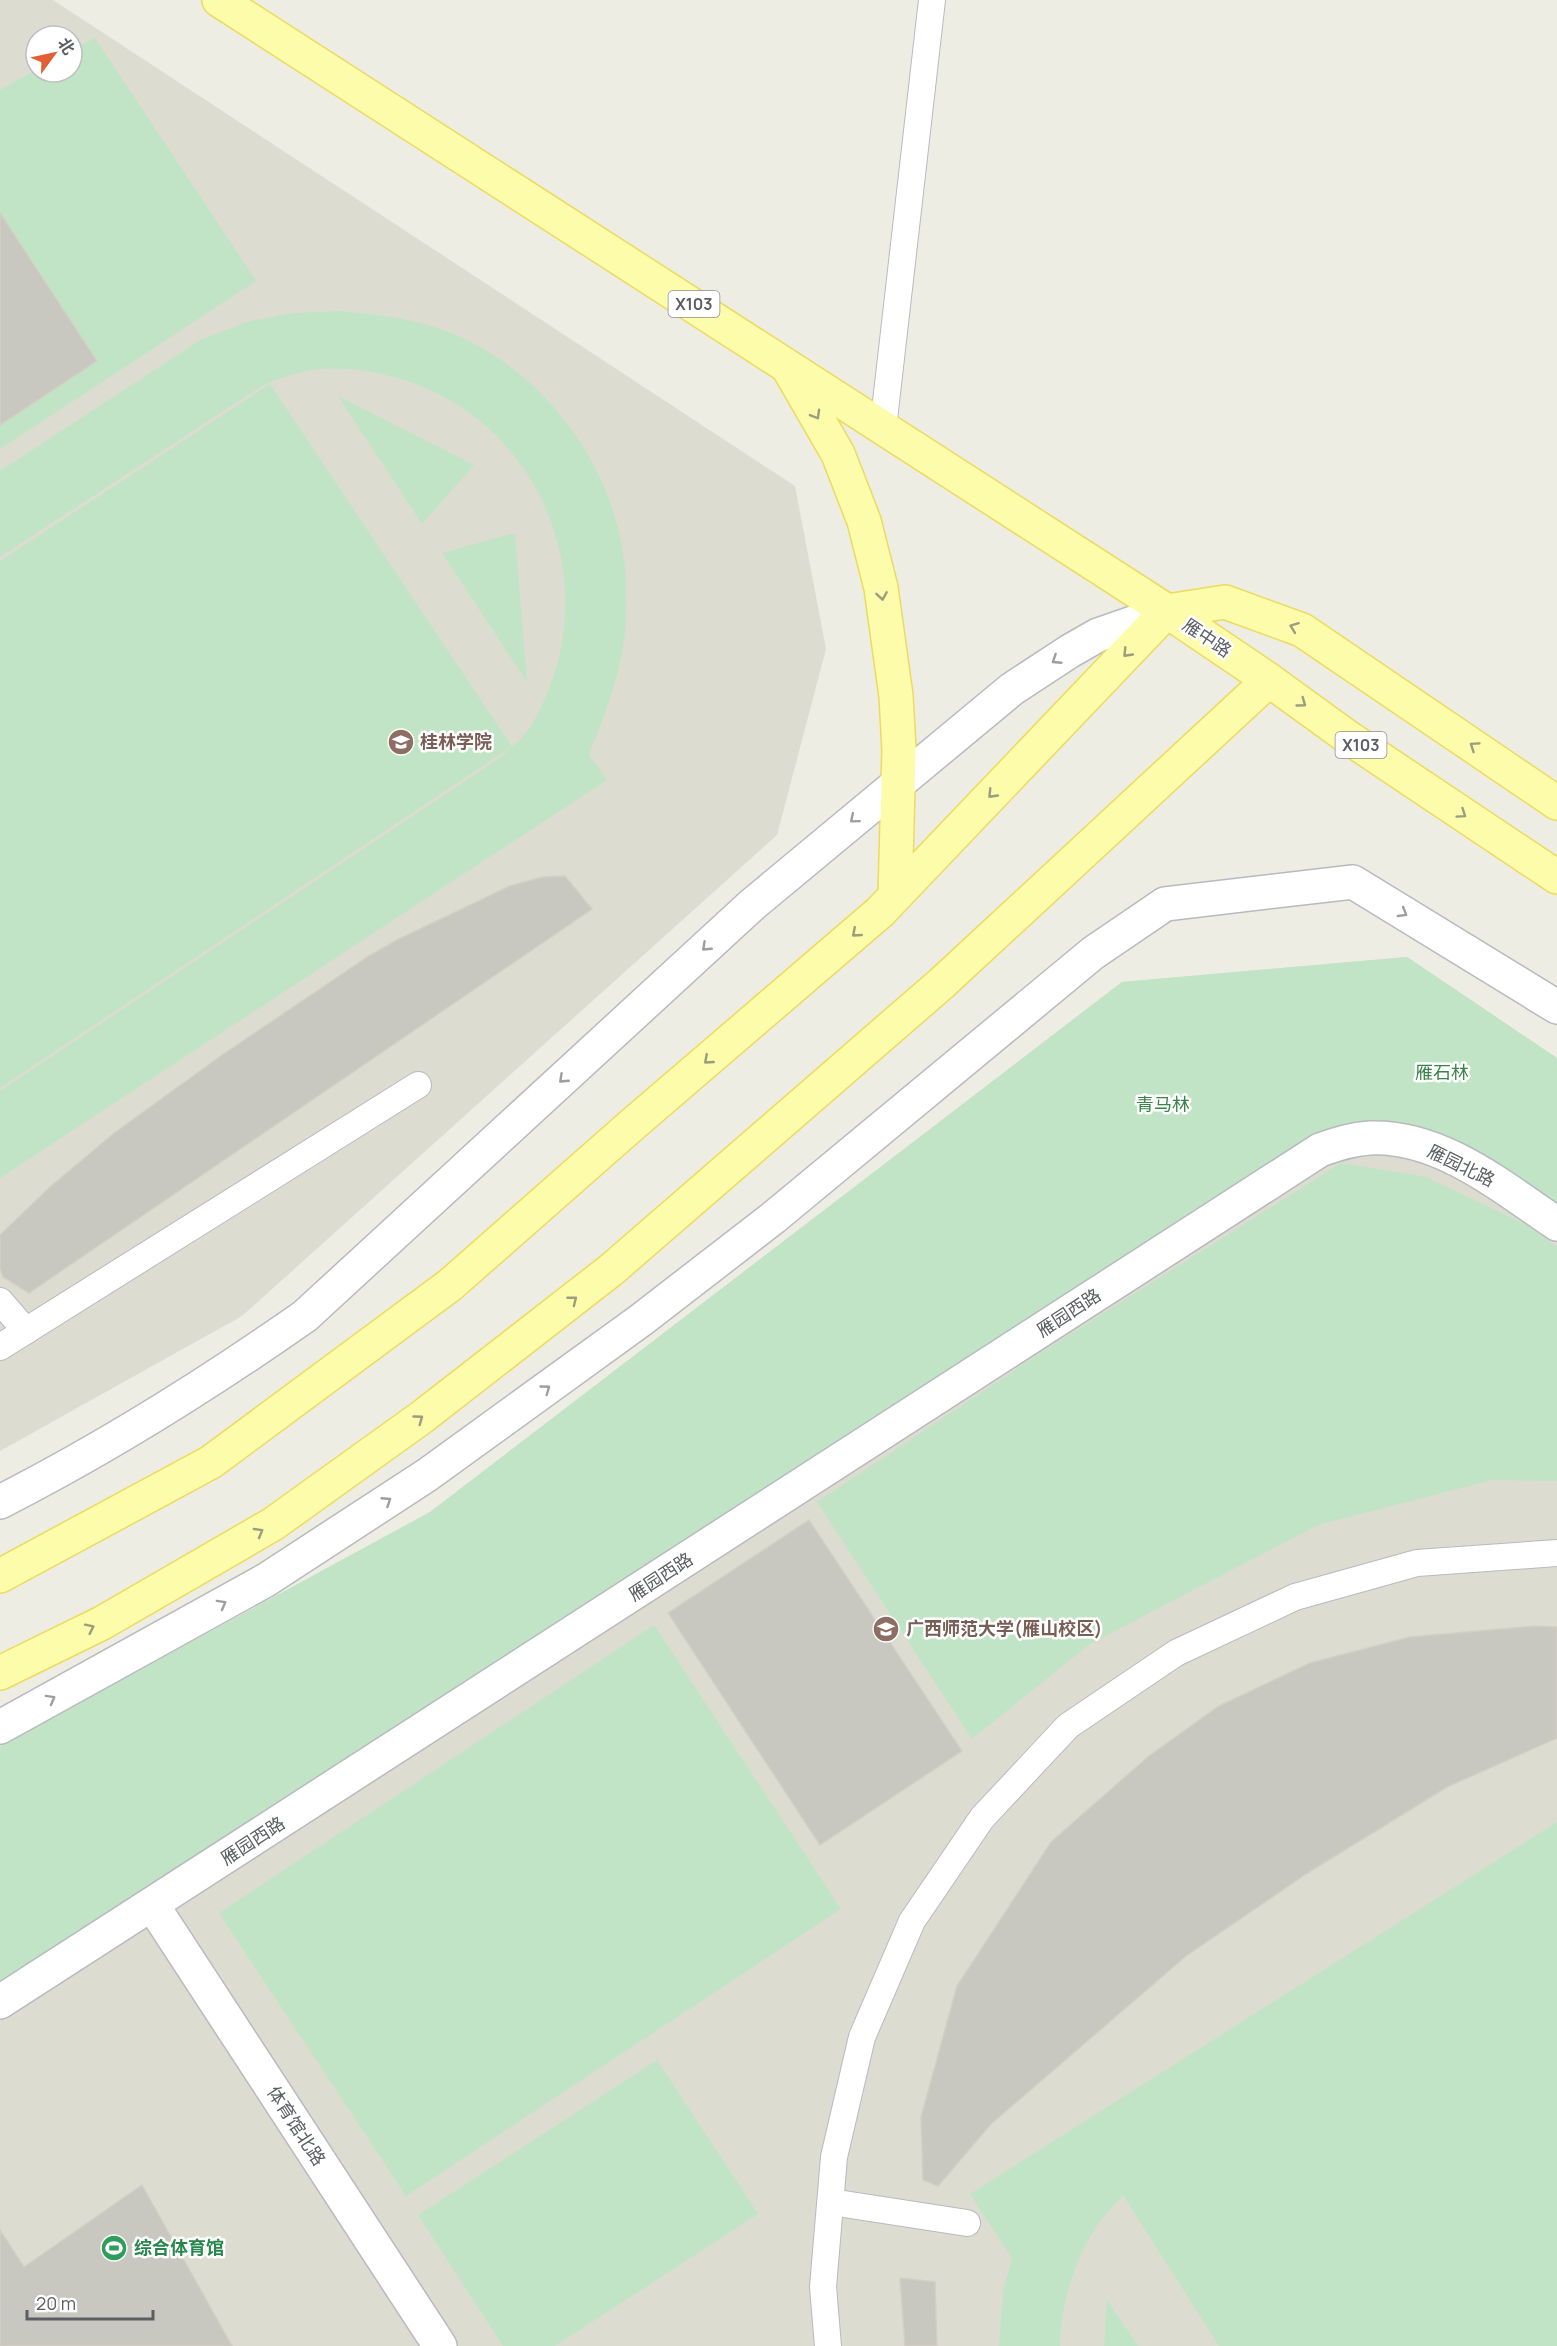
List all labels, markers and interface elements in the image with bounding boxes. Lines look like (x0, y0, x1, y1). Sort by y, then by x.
north arrow (24, 24, 84, 84)
text: 北 (53, 33, 80, 59)
road number: X103 (668, 291, 720, 317)
one-way arrow (808, 408, 820, 419)
one-way arrow (876, 592, 888, 601)
street label: 雁中路 (1178, 612, 1237, 662)
one-way arrow (1289, 622, 1299, 635)
one-way arrow (1123, 646, 1134, 657)
one-way arrow (1052, 652, 1063, 663)
one-way arrow (1295, 696, 1306, 707)
school or university icon: 桂林学院 (386, 727, 416, 757)
place label: 桂林学院 (420, 729, 492, 753)
road number: X103 (1336, 732, 1386, 758)
one-way arrow (1469, 742, 1480, 753)
one-way arrow (988, 788, 999, 798)
one-way arrow (1456, 806, 1467, 817)
one-way arrow (850, 812, 861, 823)
one-way arrow (1397, 905, 1407, 917)
one-way arrow (852, 926, 863, 937)
one-way arrow (703, 939, 714, 950)
one-way arrow (704, 1053, 715, 1064)
park label: 雁石林 (1415, 1060, 1469, 1084)
one-way arrow (559, 1072, 570, 1083)
park label: 青马林 (1136, 1092, 1190, 1116)
street label: 雁园北路 (1424, 1139, 1499, 1192)
street label: 雁园西路 (1032, 1282, 1105, 1342)
one-way arrow (566, 1296, 577, 1307)
one-way arrow (540, 1385, 551, 1396)
one-way arrow (412, 1415, 423, 1426)
one-way arrow (380, 1497, 391, 1508)
one-way arrow (253, 1527, 264, 1539)
street label: 雁园西路 (624, 1546, 697, 1606)
one-way arrow (216, 1600, 226, 1611)
school or university icon: 广西师范大学(雁山校区) (871, 1614, 901, 1644)
place label: 广西师范大学(雁山校区) (906, 1616, 1102, 1640)
one-way arrow (84, 1624, 95, 1636)
one-way arrow (45, 1695, 55, 1706)
street label: 雁园西路 (216, 1810, 289, 1870)
street label: 体育馆北路 (262, 2081, 331, 2170)
sports icon: 综合体育馆 (99, 2233, 129, 2263)
place label: 综合体育馆 (134, 2235, 224, 2259)
scale bar (27, 2283, 153, 2321)
text: 20 m (36, 2291, 76, 2315)

